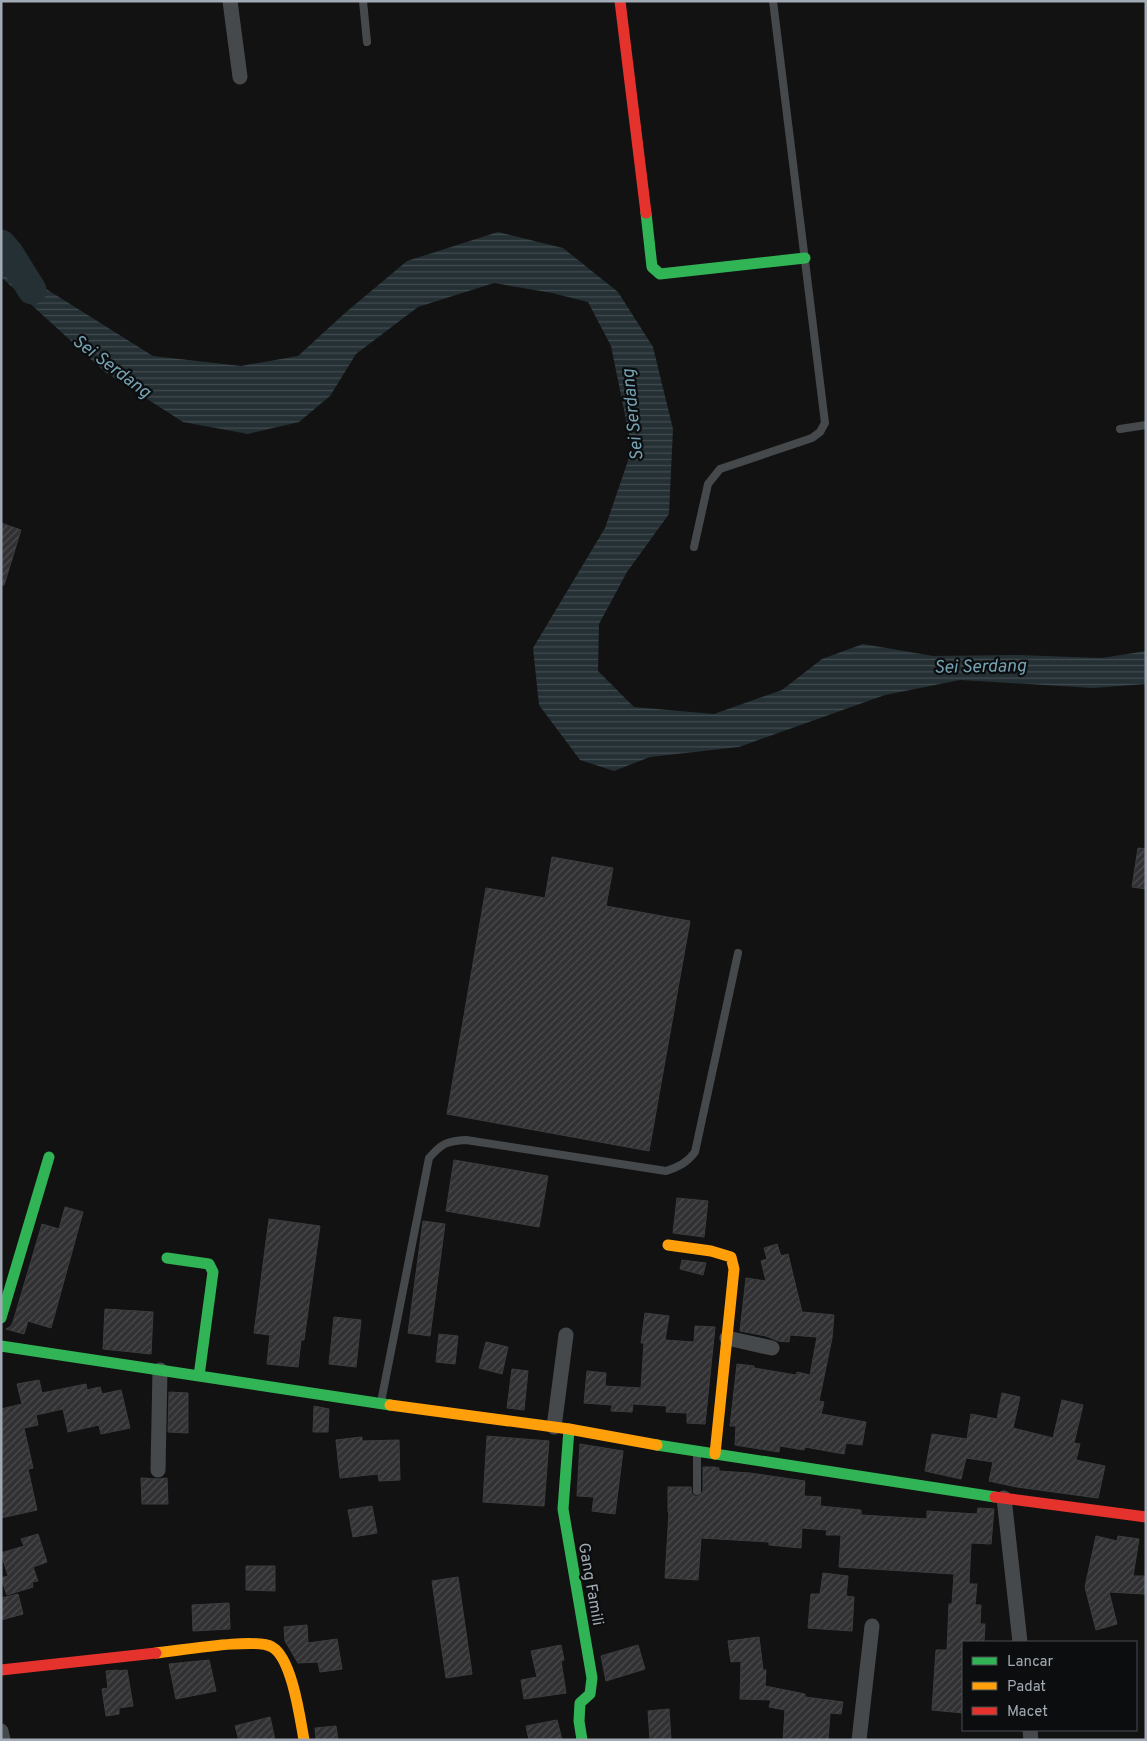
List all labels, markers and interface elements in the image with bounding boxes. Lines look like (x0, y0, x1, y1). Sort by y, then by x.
water label: Sei Serdang (67, 330, 155, 404)
water label: Sei Serdang (617, 368, 650, 462)
water label: Sei Serdang (934, 655, 1027, 680)
street label: Gang Famili (573, 1541, 607, 1627)
legend (962, 1641, 1137, 1731)
text: Lancar (1007, 1653, 1054, 1672)
text: Padat (1007, 1678, 1046, 1697)
text: Macet (1007, 1703, 1048, 1722)

